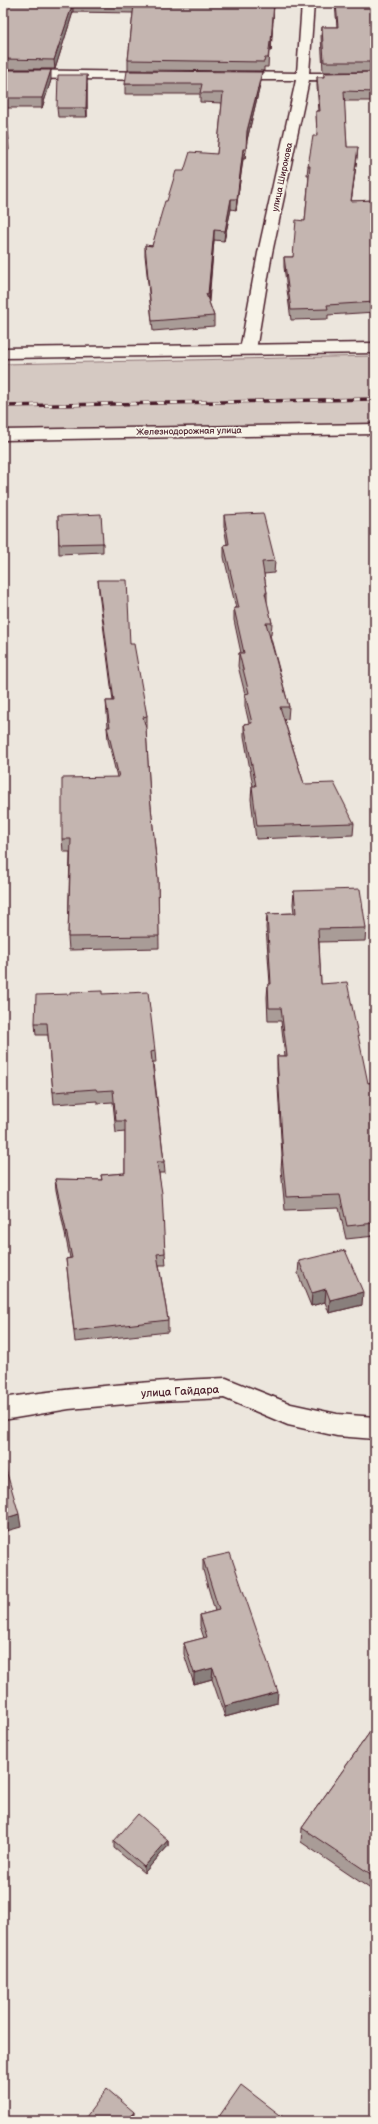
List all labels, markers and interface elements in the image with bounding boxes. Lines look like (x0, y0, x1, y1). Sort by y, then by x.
street label: улица Широкова (270, 141, 295, 213)
street label: Железнодорожная улица (136, 425, 243, 438)
street label: улица Гайдара (141, 1383, 220, 1400)

